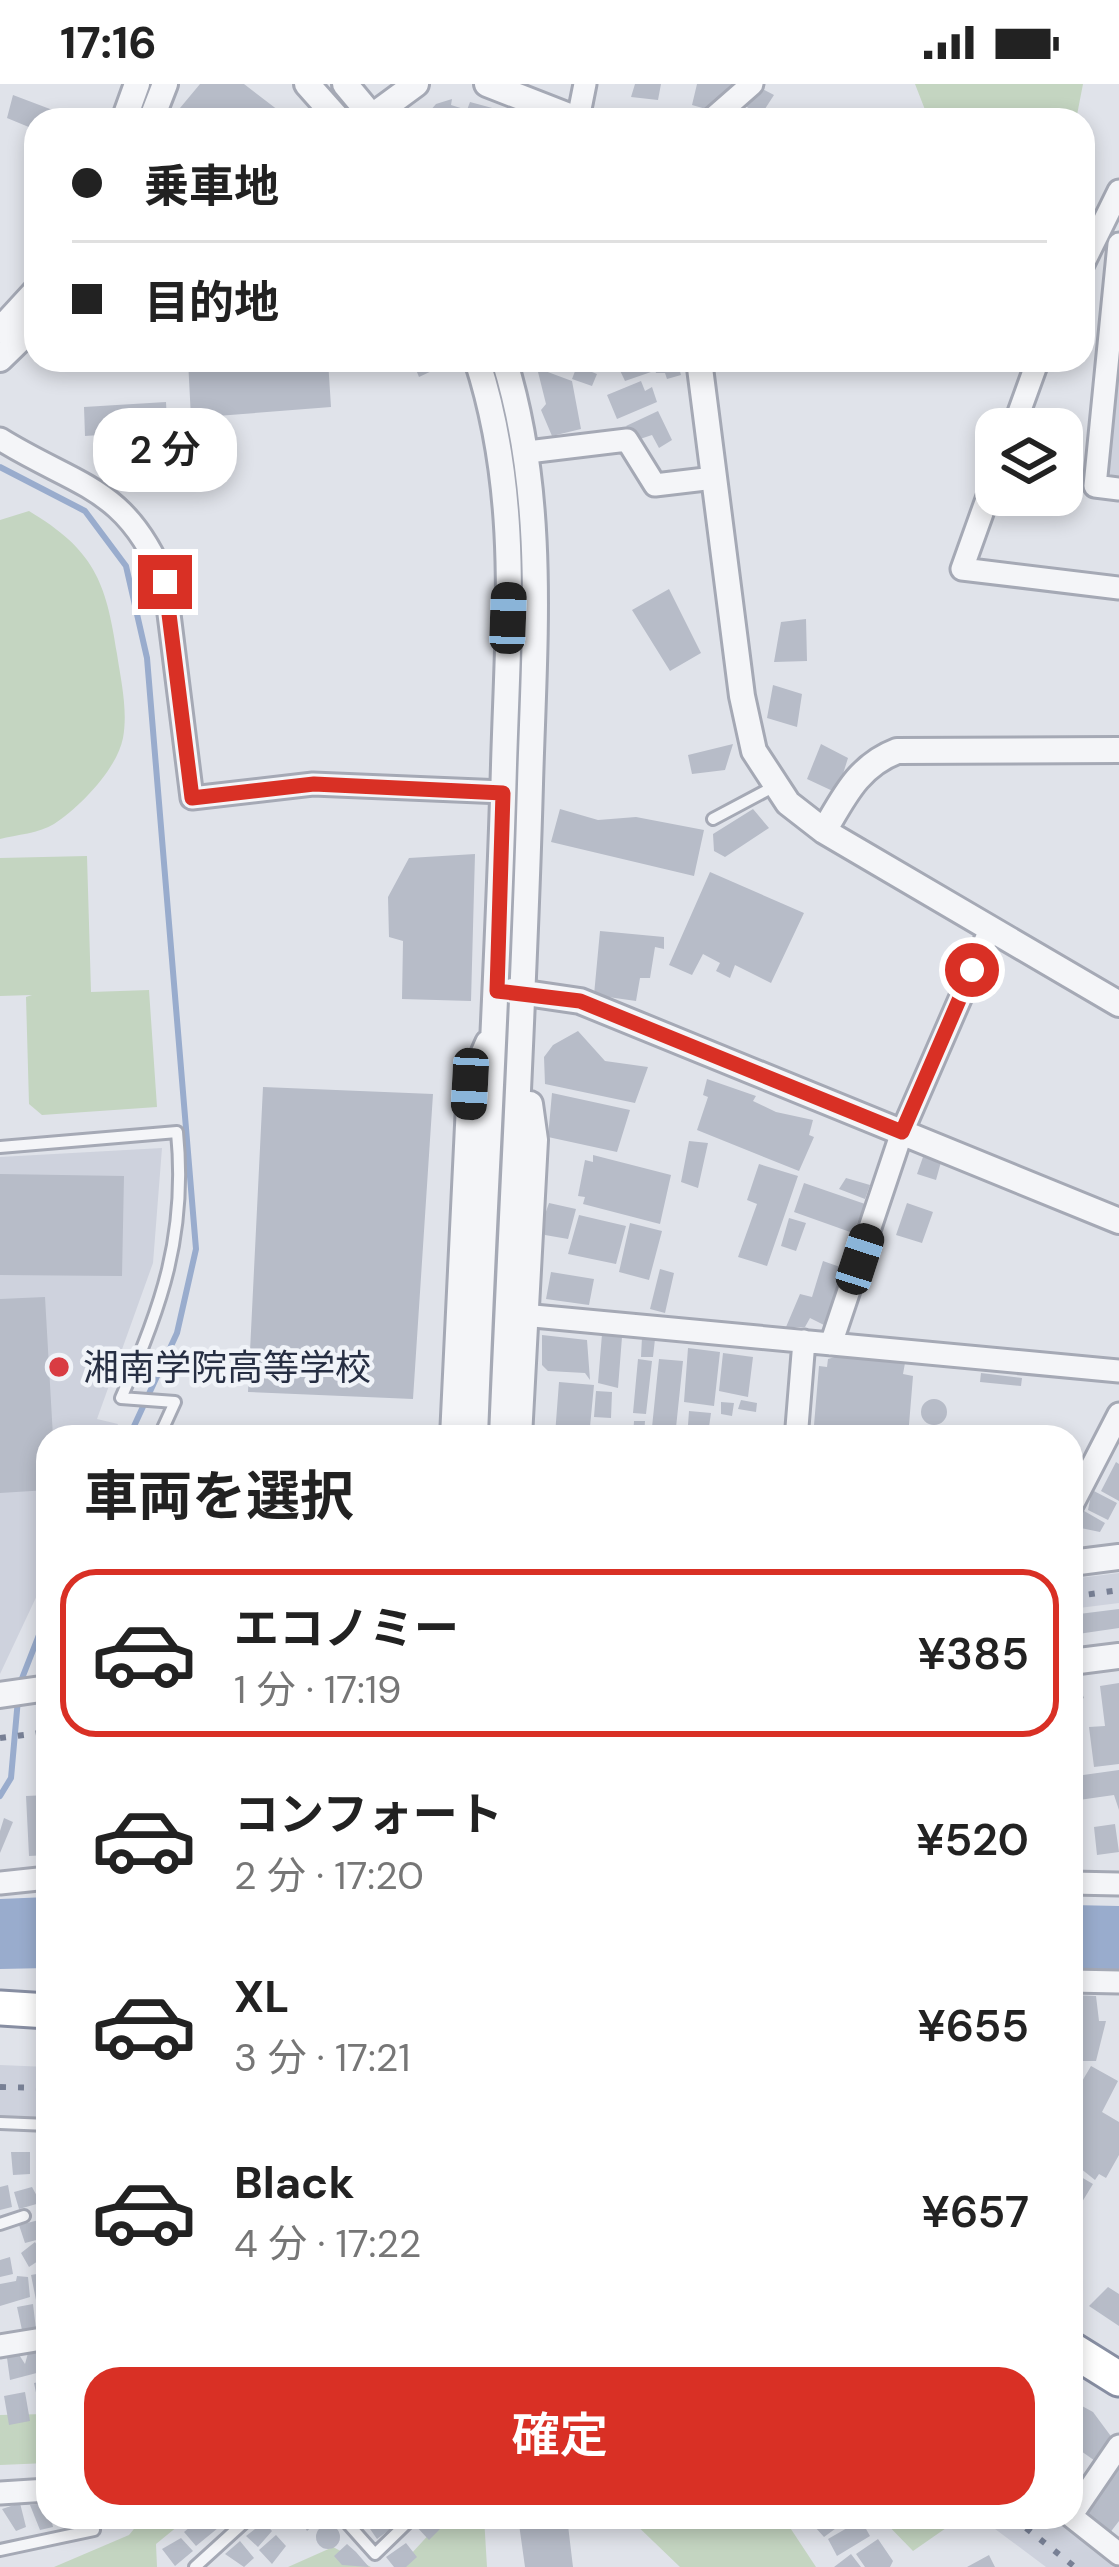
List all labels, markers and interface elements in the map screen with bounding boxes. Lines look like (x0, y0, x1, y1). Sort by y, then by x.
text: 17:16 (60, 13, 157, 72)
text: 乗車地 (144, 157, 279, 216)
text: 目的地 (144, 273, 279, 332)
callout: 2 分 (93, 408, 237, 492)
map controls (975, 408, 1083, 516)
button: layers (975, 408, 1083, 516)
text: 2 分 (129, 424, 201, 475)
route end (138, 555, 192, 609)
car (489, 581, 527, 655)
route start (945, 943, 999, 997)
car (450, 1047, 490, 1121)
car (832, 1219, 888, 1299)
place label: 湘南学院高等学校 (83, 1344, 371, 1391)
marker: 湘南学院高等学校 (46, 1354, 72, 1380)
text: 車両を選択 (84, 1461, 354, 1532)
icon: car (90, 1599, 198, 1707)
text: エコノミー (234, 1599, 459, 1658)
text: ¥385 (917, 1624, 1029, 1683)
text: 1 分 · 17:19 (234, 1664, 402, 1715)
icon: car (90, 1785, 198, 1893)
text: コンフォート (234, 1785, 503, 1844)
text: ¥520 (916, 1810, 1029, 1869)
text: 2 分 · 17:20 (234, 1850, 424, 1901)
text: XL (234, 1967, 289, 2026)
icon: car (90, 1971, 198, 2079)
text: ¥655 (917, 1996, 1029, 2055)
text: 3 分 · 17:21 (234, 2032, 410, 2083)
text: Black (234, 2153, 354, 2212)
icon: car (90, 2157, 198, 2265)
text: ¥657 (921, 2182, 1029, 2241)
text: 4 分 · 17:22 (234, 2218, 421, 2269)
button: 確定 (84, 2367, 1035, 2505)

